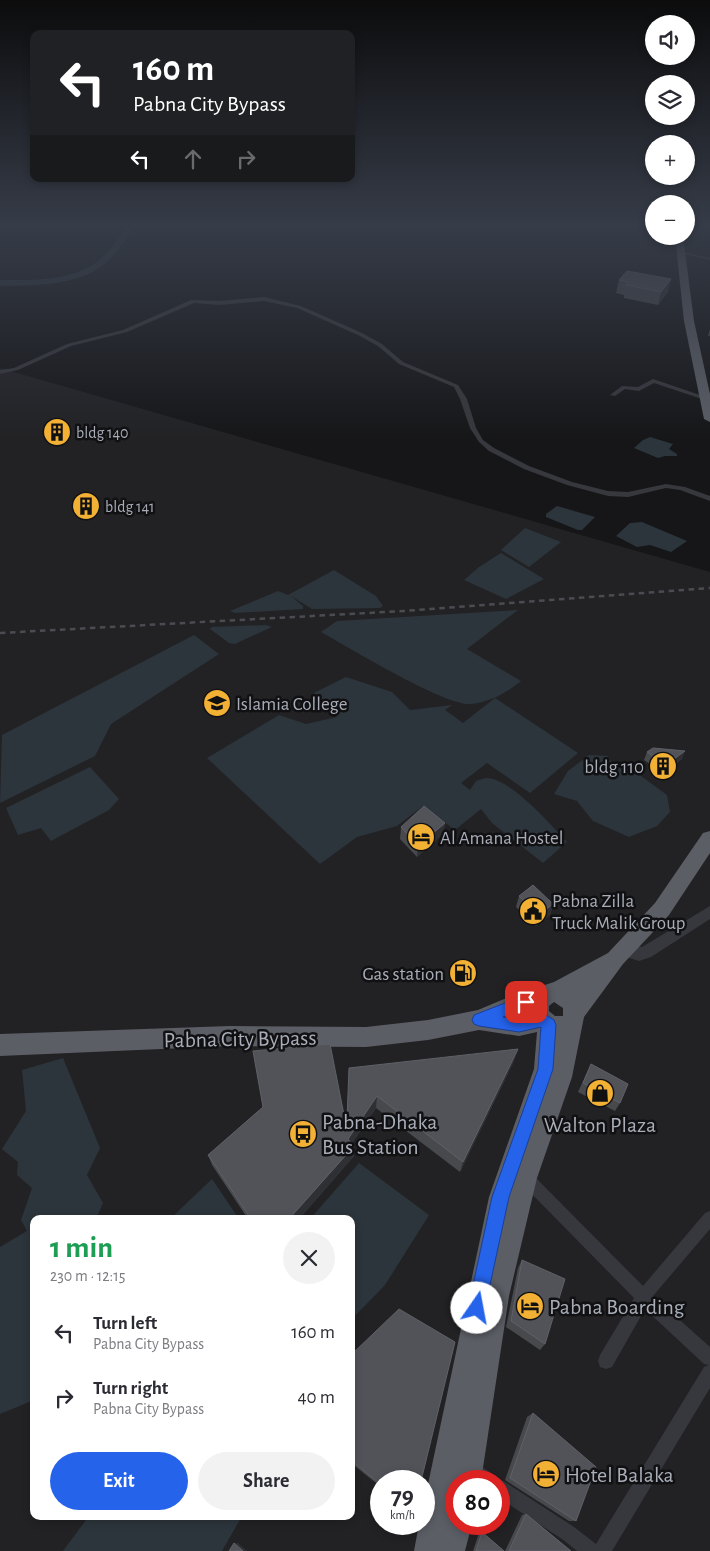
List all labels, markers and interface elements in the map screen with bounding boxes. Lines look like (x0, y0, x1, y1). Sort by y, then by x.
map controls (645, 15, 695, 245)
button: sound (645, 15, 695, 65)
icon: left (50, 50, 115, 115)
text: 160 m (133, 52, 214, 87)
button: layers (645, 75, 695, 125)
text: Pabna City Bypass (133, 93, 286, 115)
button: + (645, 135, 695, 185)
icon: left (126, 145, 154, 173)
icon: ahead (179, 145, 207, 173)
icon: right (232, 145, 260, 173)
button: − (645, 195, 695, 245)
building icon: bldg 140 (42, 417, 72, 447)
place label: bldg 140 (76, 425, 129, 441)
building icon: bldg 141 (71, 491, 101, 521)
place label: bldg 141 (105, 499, 155, 515)
school or university icon: Islamia College (202, 688, 232, 718)
place label: Islamia College (236, 695, 348, 714)
building icon: bldg 110 (648, 751, 678, 781)
place label: bldg 110 (584, 758, 644, 777)
hotel icon: Al Amana Hostel (406, 822, 436, 852)
place label: Al Amana Hostel (440, 829, 563, 848)
place label: Pabna Zilla Truck Malik Group (552, 892, 686, 933)
public building icon: Pabna Zilla Truck Malik Group (518, 896, 548, 926)
fuel station icon: Gas station (448, 958, 478, 988)
place label: Gas station (362, 965, 444, 984)
pin (505, 981, 547, 1023)
icon: arrive (512, 988, 540, 1016)
street label: Pabna City Bypass (163, 1027, 317, 1051)
shop icon: Walton Plaza (585, 1078, 615, 1108)
place label: Pabna-Dhaka Bus Station (322, 1111, 437, 1158)
place label: Walton Plaza (544, 1114, 656, 1136)
bus stop icon: Pabna-Dhaka Bus Station (288, 1119, 318, 1149)
button: close (283, 1232, 335, 1284)
text: 1 min (50, 1233, 113, 1263)
text: 230 m · 12:15 (50, 1268, 125, 1284)
position arrow (450, 1281, 502, 1333)
hotel icon: Pabna Boarding (515, 1291, 545, 1321)
place label: Pabna Boarding (549, 1296, 685, 1318)
text: Turn left (93, 1314, 157, 1333)
icon: left (50, 1319, 78, 1347)
text: 160 m (291, 1323, 335, 1342)
text: Pabna City Bypass (93, 1336, 204, 1352)
text: Turn right (93, 1379, 168, 1398)
icon: right (50, 1384, 78, 1412)
text: 40 m (297, 1388, 335, 1407)
text: Pabna City Bypass (93, 1401, 204, 1417)
button: Exit (50, 1452, 188, 1510)
button: Share (198, 1452, 335, 1510)
hotel icon: Hotel Balaka (531, 1459, 561, 1489)
place label: Hotel Balaka (565, 1464, 674, 1486)
speed limit sign: 80 (445, 1470, 510, 1535)
text: 79 (391, 1484, 414, 1509)
text: km/h (390, 1509, 415, 1521)

